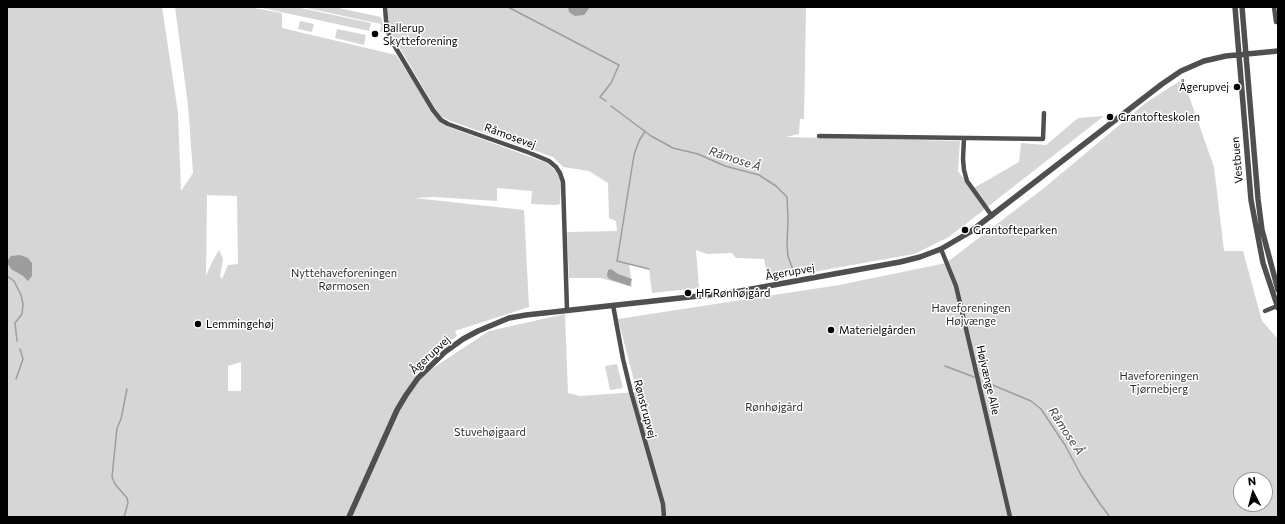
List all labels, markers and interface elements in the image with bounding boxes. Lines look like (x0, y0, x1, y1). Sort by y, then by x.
place label: Ballerup Skytteforening (383, 21, 458, 47)
marker: Ballerup Skytteforening (370, 29, 380, 39)
place label: Ågerupvej (1179, 80, 1229, 94)
marker: Ågerupvej (1232, 82, 1242, 92)
place label: Grantofteskolen (1118, 110, 1200, 124)
marker: Grantofteskolen (1105, 112, 1115, 122)
street label: Råmosevej (482, 121, 538, 151)
street label: Vestbuen (1228, 136, 1246, 184)
water label: Råmose Å (707, 144, 763, 174)
place label: Grantofteparken (973, 223, 1057, 237)
marker: Grantofteparken (960, 225, 970, 235)
street label: Ågerupvej (764, 261, 816, 283)
park label: Nyttehaveforeningen Rørmosen (291, 266, 397, 292)
place label: HF Rønhøjgård (696, 286, 770, 300)
marker: HF Rønhøjgård (683, 288, 693, 298)
park label: Haveforeningen Højvænge (931, 301, 1011, 327)
place label: Lemmingehøj (206, 317, 274, 331)
marker: Lemmingehøj (193, 319, 203, 329)
place label: Materielgården (839, 323, 915, 337)
marker: Materielgården (826, 325, 836, 335)
street label: Ågerupvej (407, 333, 453, 377)
street label: Højvænge Alle (974, 344, 1002, 416)
park label: Haveforeningen Tjørnebjerg (1119, 369, 1199, 395)
street label: Rønstrupvej (631, 378, 659, 440)
park label: Rønhøjgård (745, 400, 803, 414)
water label: Råmose Å (1045, 404, 1087, 458)
park label: Stuvehøjgaard (454, 425, 526, 439)
north arrow (1233, 472, 1273, 512)
text: N (1247, 474, 1257, 487)

